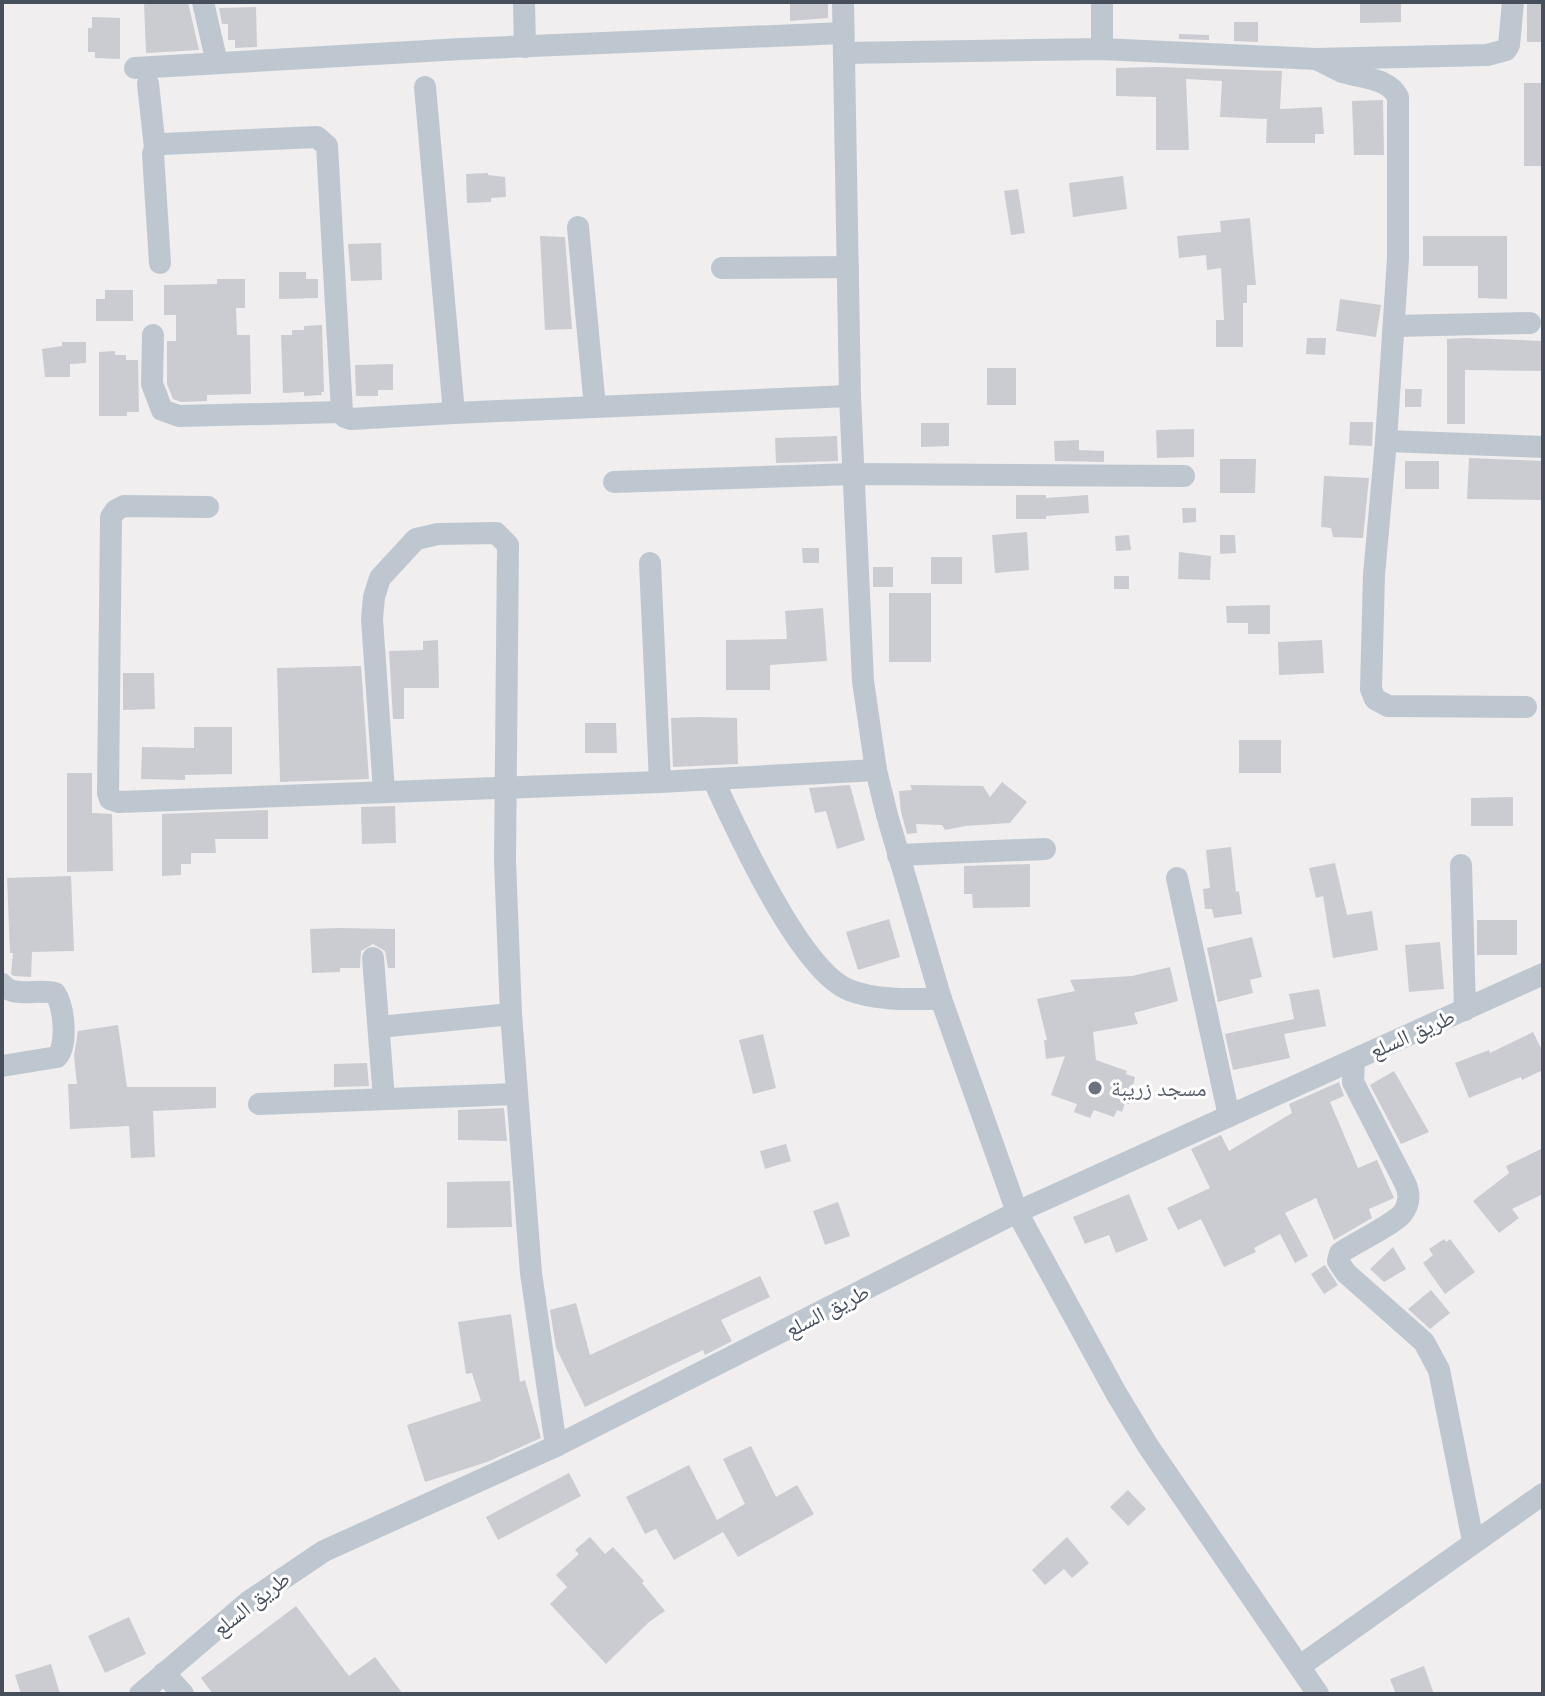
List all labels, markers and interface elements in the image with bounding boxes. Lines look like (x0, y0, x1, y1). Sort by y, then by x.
street label: طريق السلع (1366, 1004, 1459, 1064)
place label: مسجد زريبة (1111, 1076, 1207, 1101)
marker: مسجد زريبة (1086, 1079, 1104, 1097)
street label: طريق السلع (781, 1279, 874, 1343)
street label: طريق السلع (208, 1566, 295, 1642)

